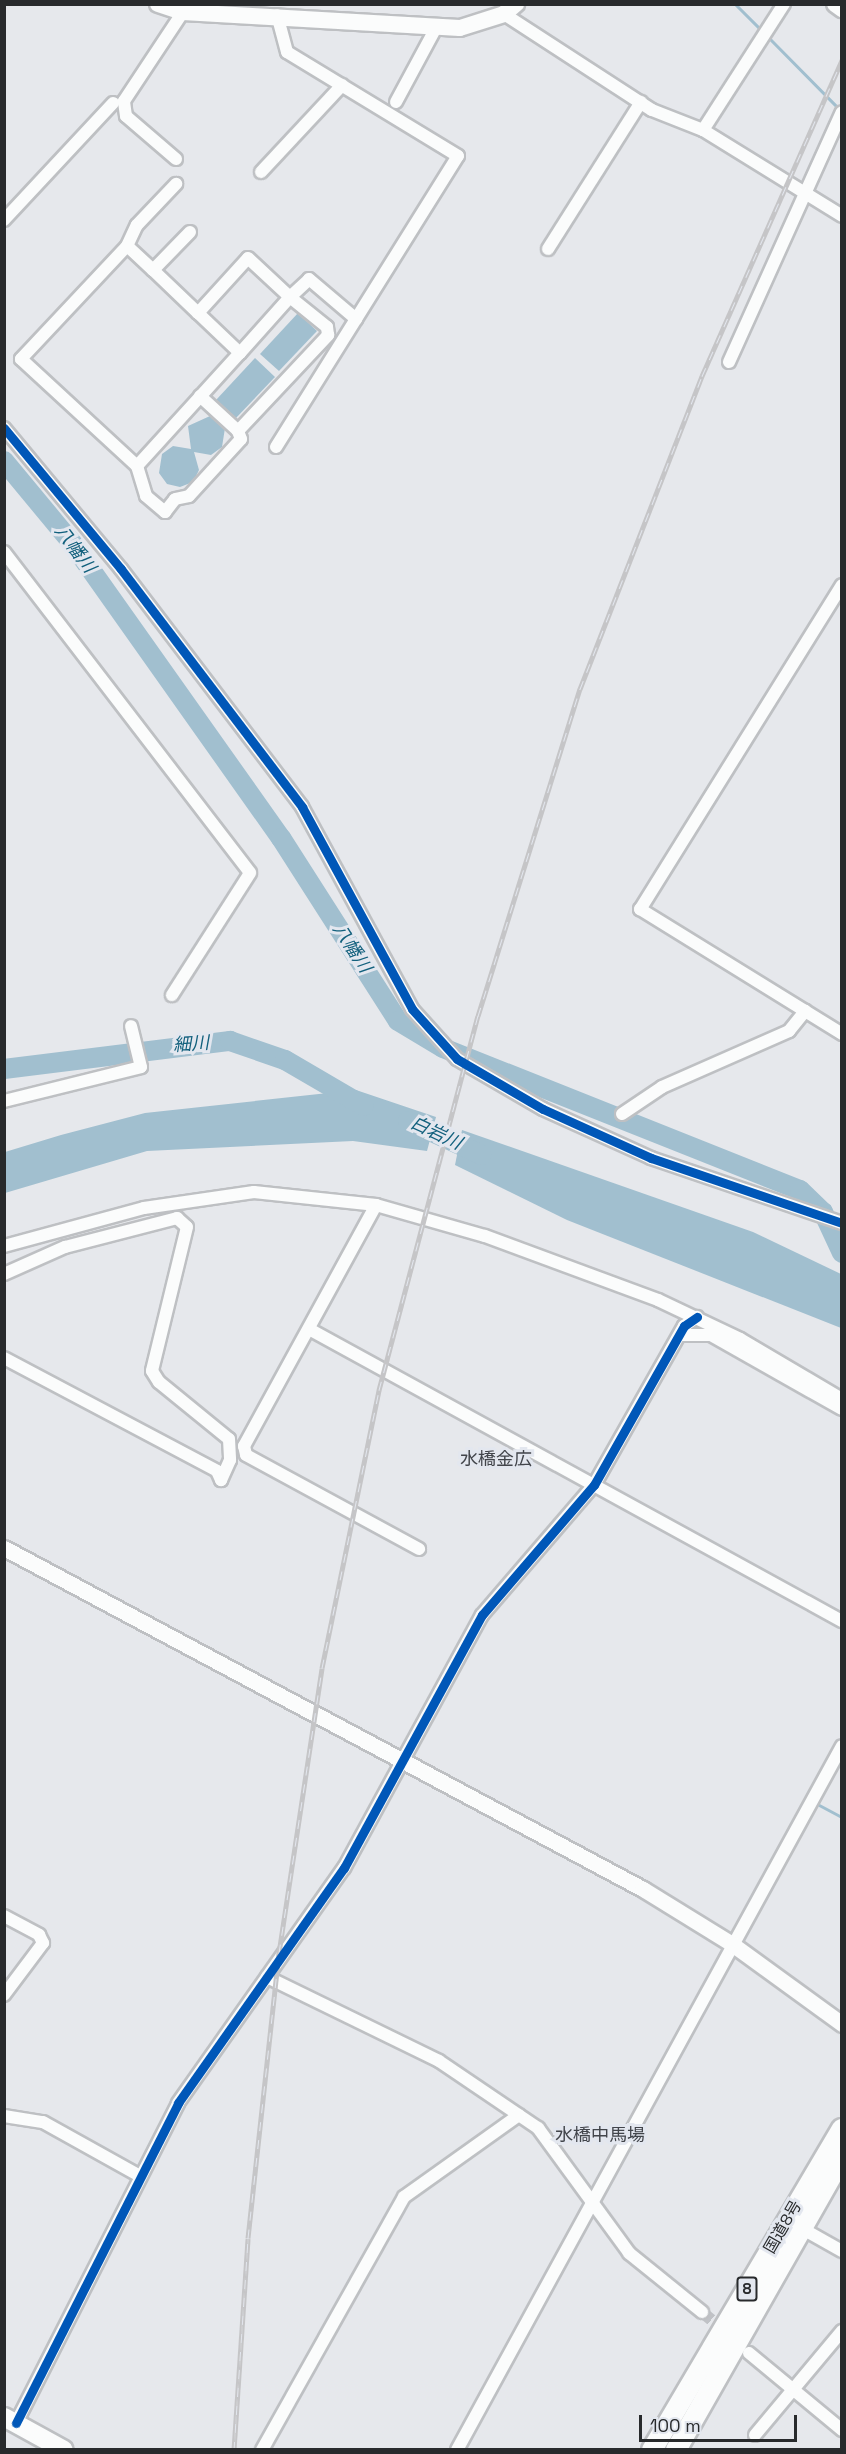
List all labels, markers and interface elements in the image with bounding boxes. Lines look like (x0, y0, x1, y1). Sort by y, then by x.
water label: 八幡川 (50, 521, 100, 577)
water label: 八幡川 (328, 919, 376, 977)
water label: 細川 (172, 1032, 210, 1056)
water label: 白岩川 (407, 1112, 465, 1154)
district label: 水橋金広 (460, 1448, 532, 1470)
district label: 水橋中馬場 (555, 2124, 645, 2146)
street label: 国道8号 (760, 2197, 806, 2257)
road number: 8 (736, 2277, 758, 2301)
scale bar (642, 2403, 800, 2441)
text: 100 m (650, 2414, 701, 2437)

